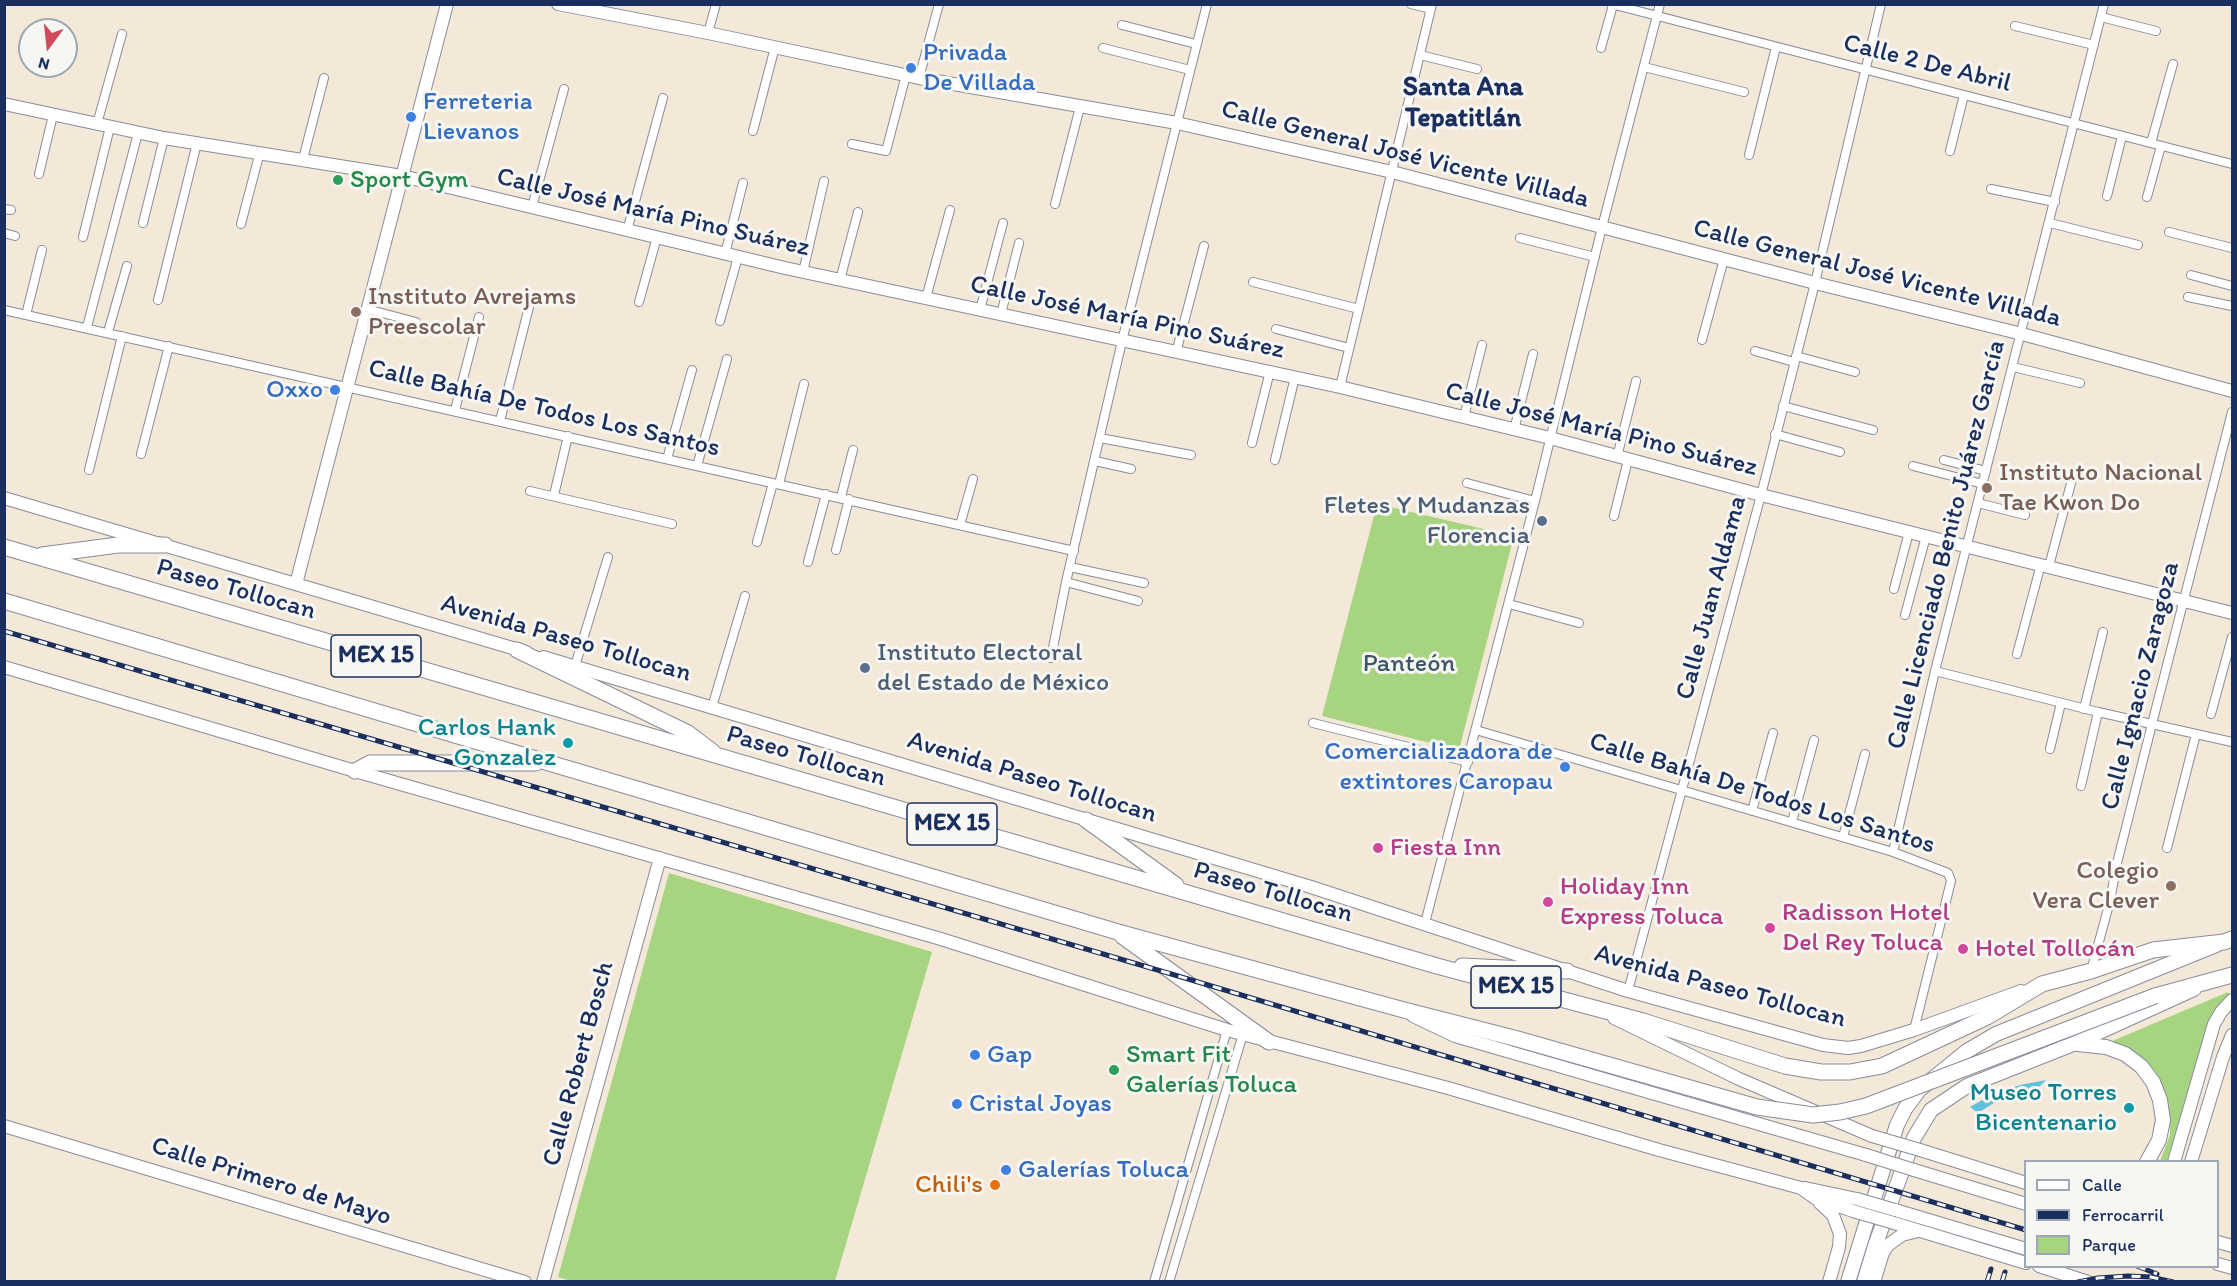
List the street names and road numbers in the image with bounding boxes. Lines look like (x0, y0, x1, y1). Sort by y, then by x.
street label: Calle 2 De Abril (1840, 28, 2014, 100)
street label: Calle General José Vicente Villada (1218, 94, 1592, 216)
street label: Calle José María Pino Suárez (493, 162, 813, 264)
street label: Calle General José Vicente Villada (1690, 213, 2064, 335)
street label: Calle José María Pino Suárez (967, 269, 1287, 367)
street label: Calle Licenciado Benito Juárez García (1881, 337, 2013, 753)
street label: Calle Bahía De Todos Los Santos (365, 353, 723, 465)
street label: Calle José María Pino Suárez (1442, 376, 1760, 484)
street label: Calle Juan Aldama (1670, 493, 1754, 703)
street label: Paseo Tollocan (153, 552, 319, 628)
street label: Calle Ignacio Zaragoza (2095, 559, 2187, 813)
street label: Avenida Paseo Tollocan (437, 588, 695, 690)
road number: MEX 15 (331, 635, 421, 677)
street label: Paseo Tollocan (723, 719, 889, 795)
street label: Avenida Paseo Tollocan (904, 725, 1160, 831)
street label: Calle Bahía De Todos Los Santos (1585, 726, 1939, 862)
road number: MEX 15 (907, 803, 997, 845)
street label: Paseo Tollocan (1190, 855, 1356, 931)
street label: Avenida Paseo Tollocan (1591, 938, 1849, 1036)
street label: Calle Robert Bosch (537, 958, 621, 1170)
road number: MEX 15 (1471, 966, 1561, 1008)
street label: Calle Primero de Mayo (147, 1131, 395, 1233)

